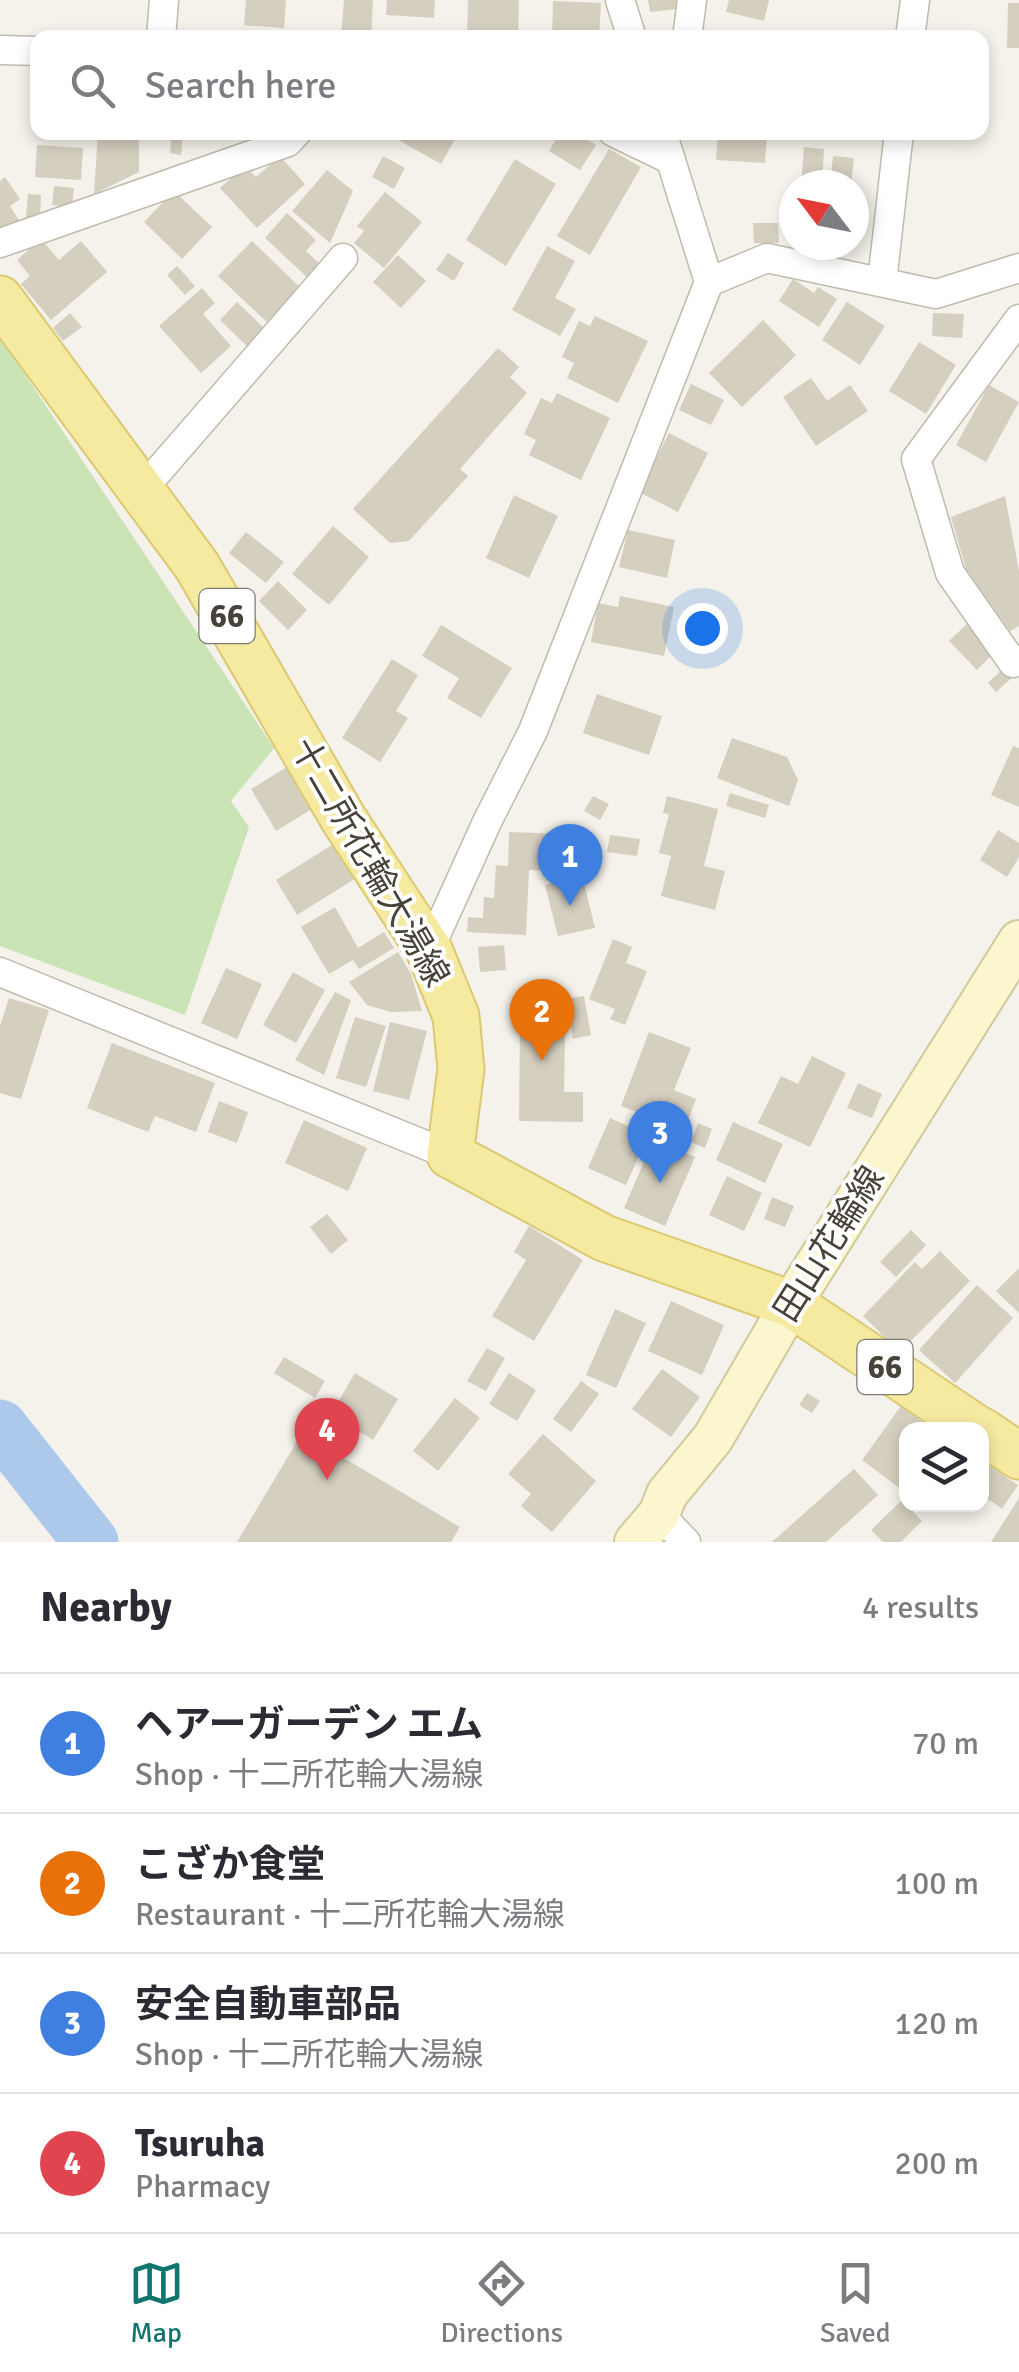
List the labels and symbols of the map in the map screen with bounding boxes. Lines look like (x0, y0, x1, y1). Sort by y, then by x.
north arrow (779, 170, 869, 260)
road number: 66 (200, 589, 254, 643)
your location (677, 603, 728, 654)
street label: 十二所花輪大湯線 (281, 730, 459, 994)
pin: 1 (538, 824, 602, 906)
pin: 2 (510, 978, 574, 1061)
pin: 3 (628, 1100, 692, 1183)
street label: 田山花輪線 (764, 1158, 894, 1330)
road number: 66 (858, 1340, 912, 1394)
pin: 4 (294, 1398, 360, 1480)

